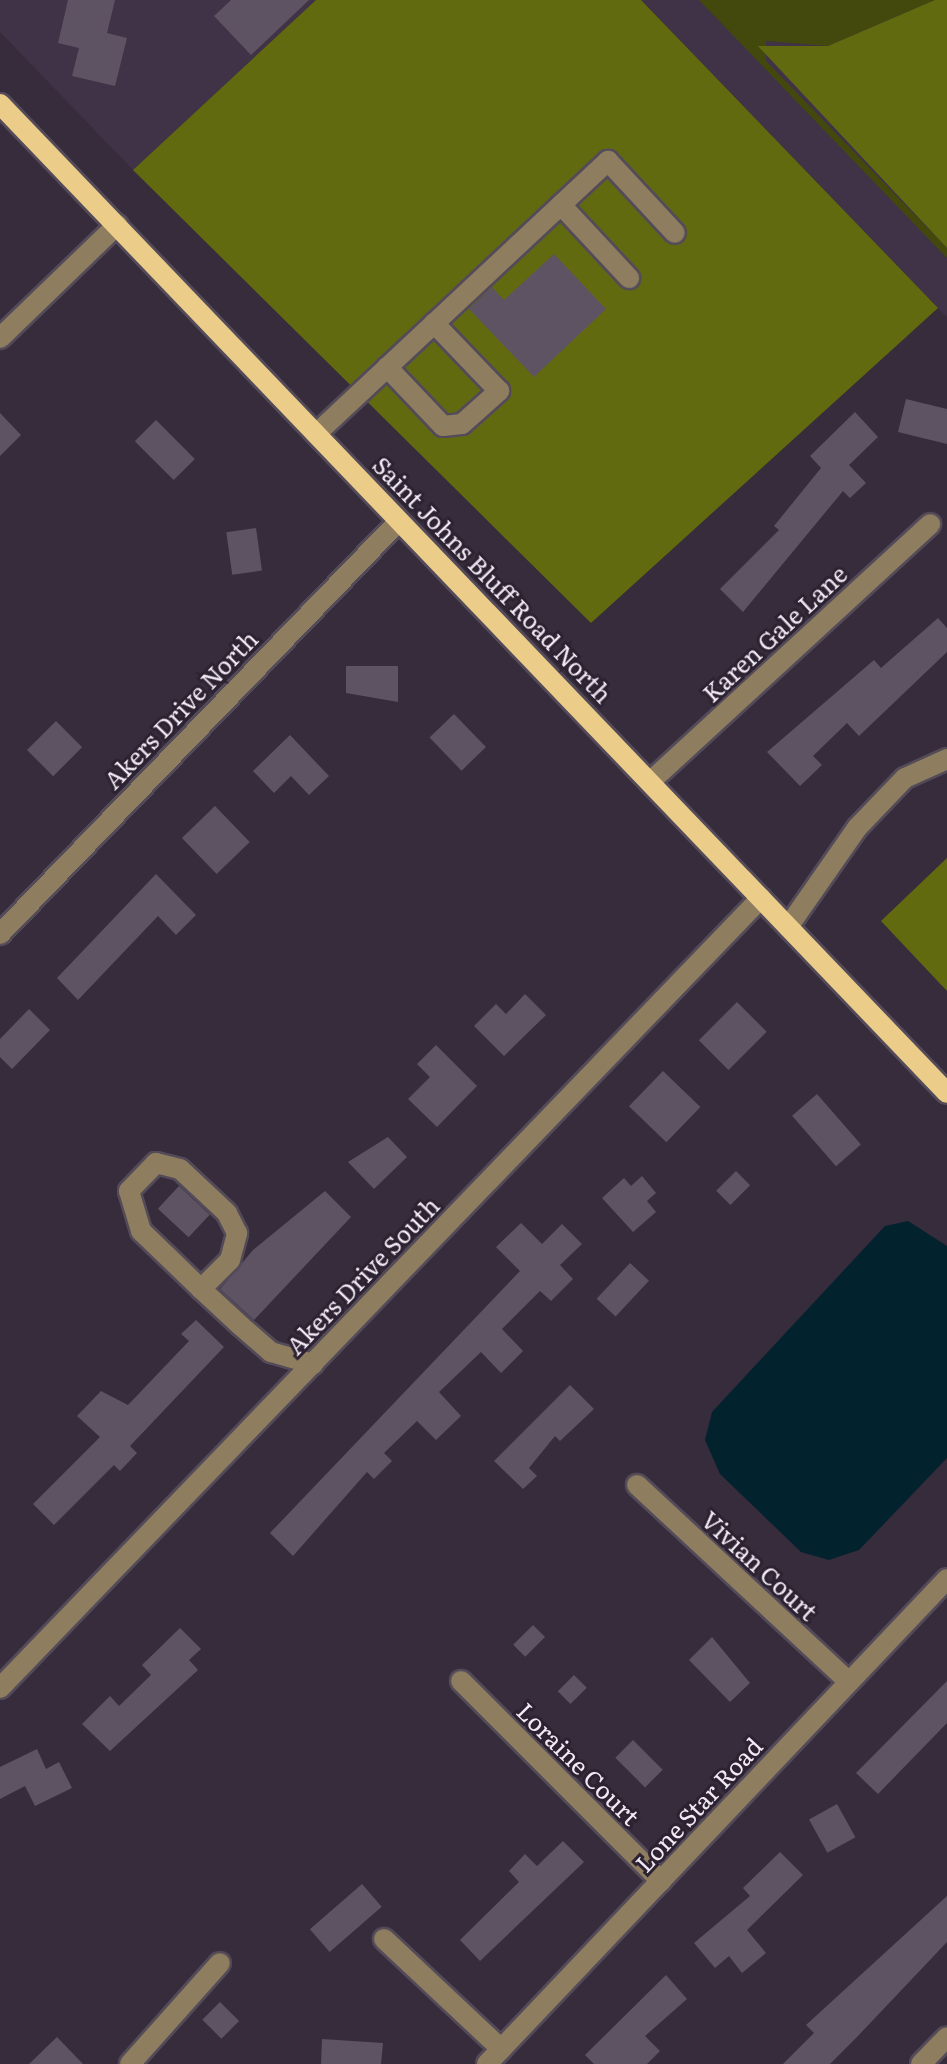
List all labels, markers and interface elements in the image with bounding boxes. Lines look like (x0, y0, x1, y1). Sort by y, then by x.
street label: Saint Johns Bluff Road North (368, 450, 618, 708)
street label: Karen Gale Lane (696, 559, 852, 707)
street label: Akers Drive North (97, 624, 263, 794)
street label: Akers Drive South (280, 1190, 444, 1360)
street label: Vivian Court (696, 1504, 824, 1626)
street label: Loraine Court (512, 1696, 646, 1830)
street label: Lone Star Road (629, 1731, 767, 1877)

